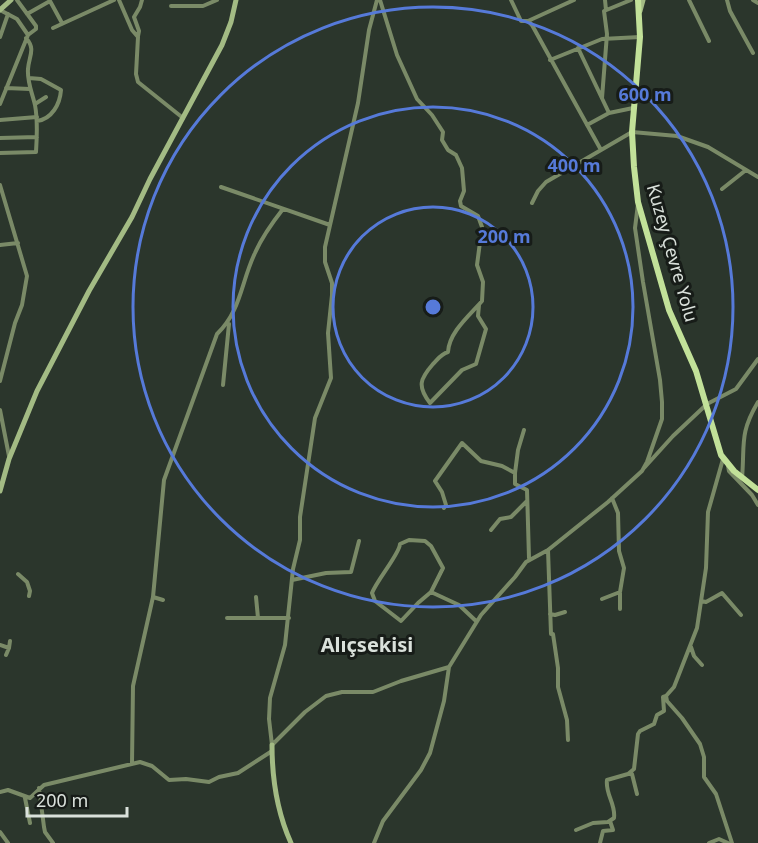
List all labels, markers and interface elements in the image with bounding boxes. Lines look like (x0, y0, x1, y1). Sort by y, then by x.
text: 600 m (618, 82, 672, 106)
text: 400 m (547, 153, 601, 177)
street label: Kuzey Çevre Yolu (642, 181, 704, 325)
text: 200 m (477, 224, 531, 248)
centre of rings (423, 297, 443, 317)
district label: Alıçsekisi (321, 631, 413, 658)
scale bar (27, 780, 128, 818)
text: 200 m (36, 788, 88, 812)

